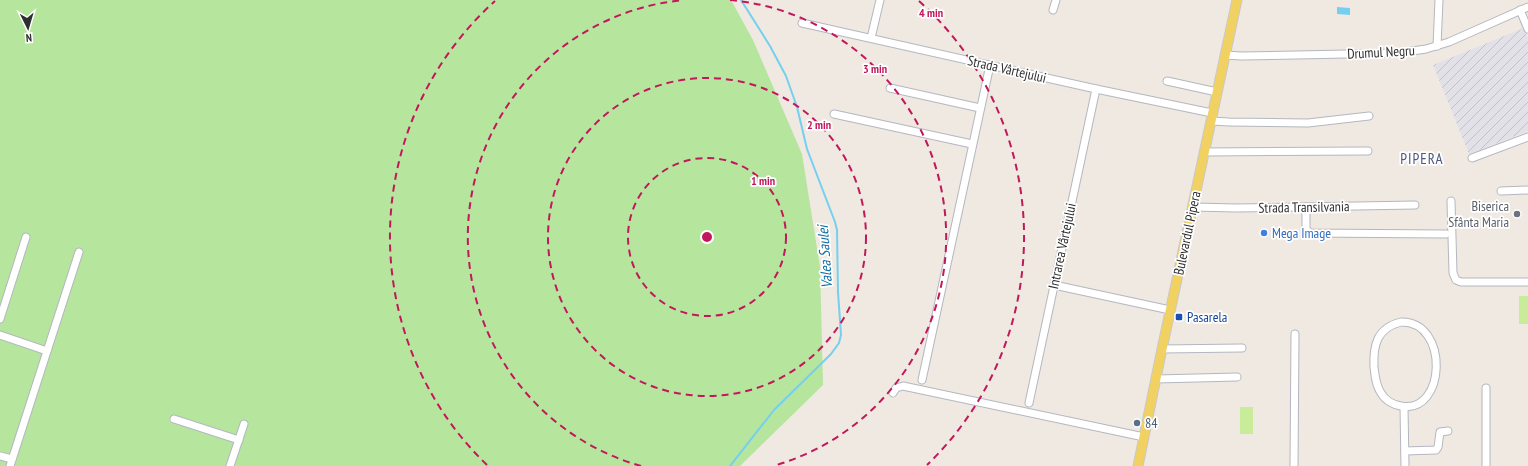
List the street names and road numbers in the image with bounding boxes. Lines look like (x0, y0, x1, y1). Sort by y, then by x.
street label: Drumul Negru (1347, 41, 1415, 63)
street label: Strada Vârtejului (966, 51, 1048, 87)
street label: Bulevardul Pipera (1169, 189, 1205, 277)
street label: Strada Transilvania (1258, 197, 1350, 217)
street label: Intrarea Vârtejului (1044, 201, 1080, 291)

